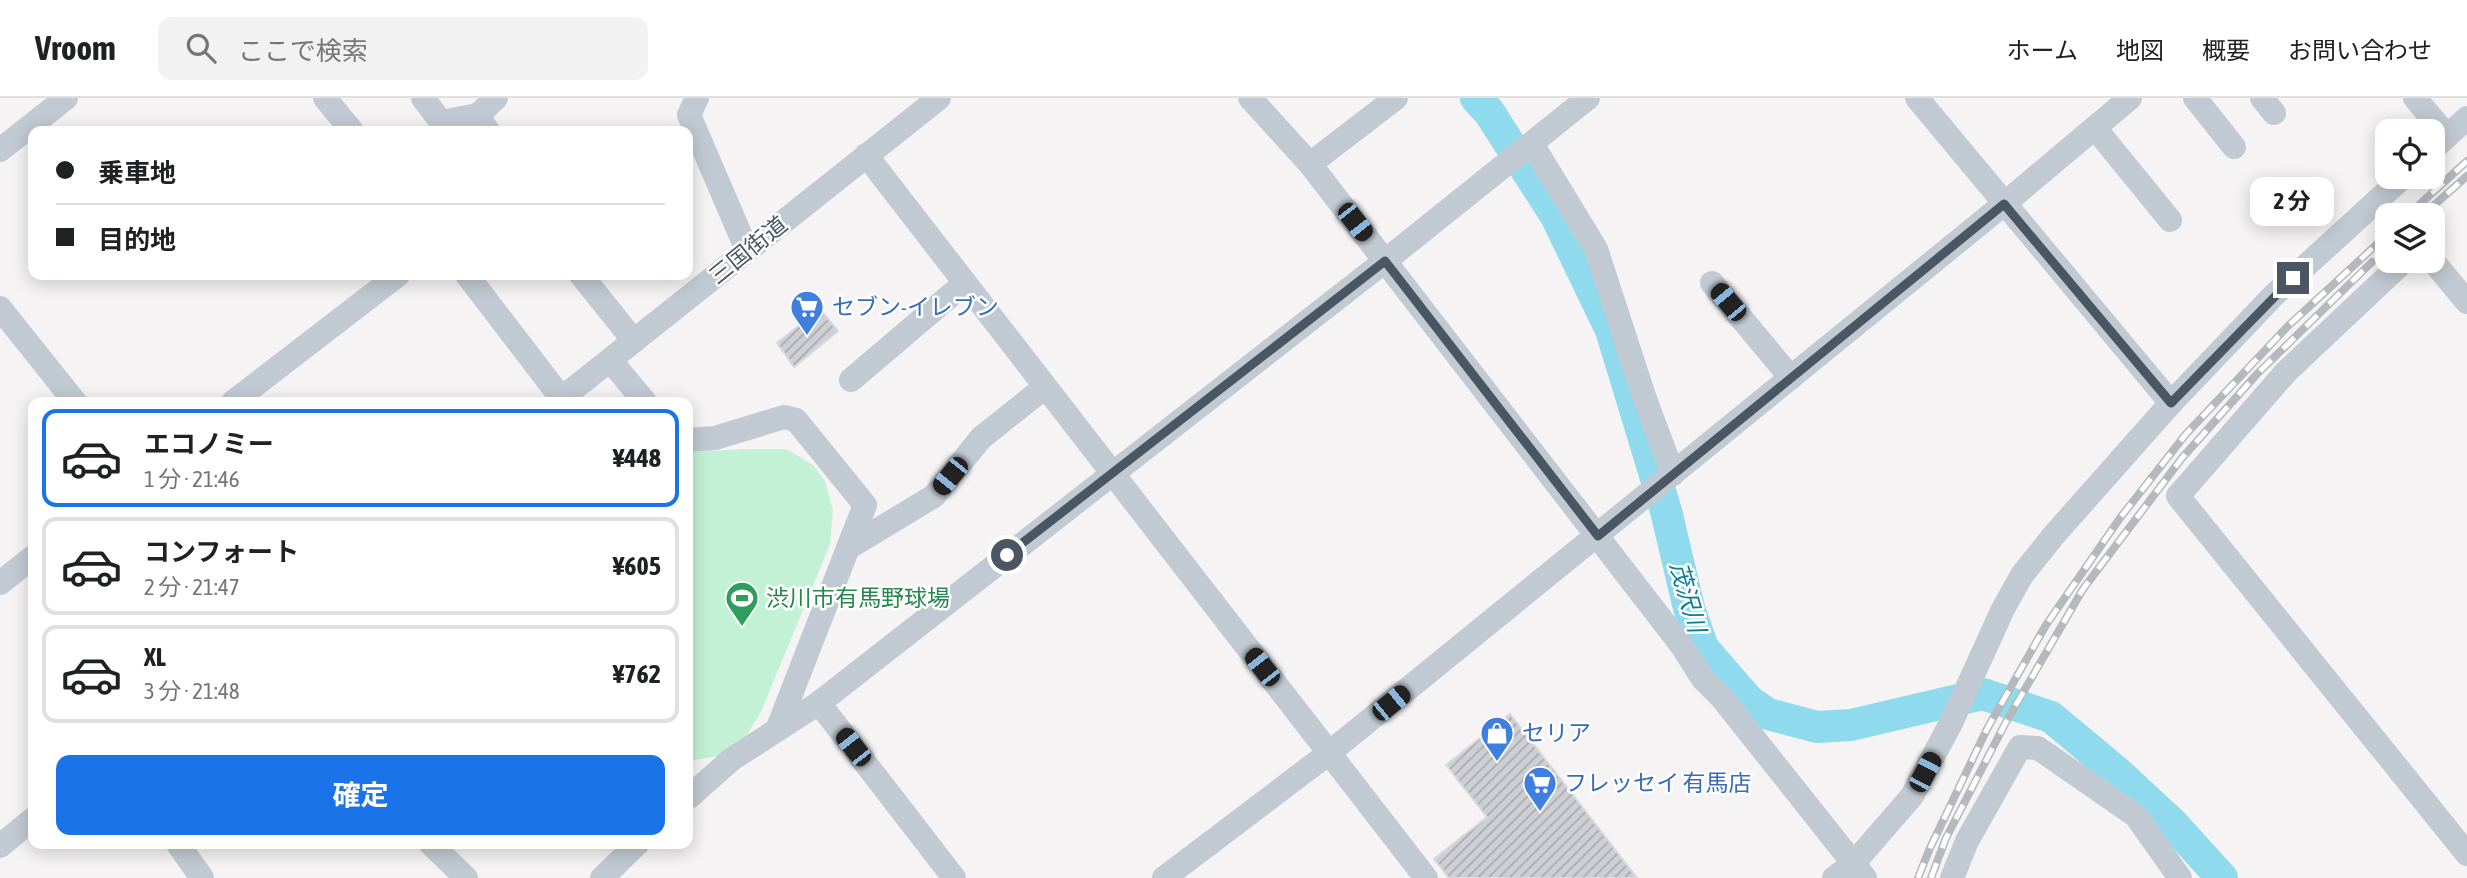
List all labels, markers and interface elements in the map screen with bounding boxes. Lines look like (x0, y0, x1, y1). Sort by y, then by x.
search box (158, 17, 648, 80)
text: Vroom (35, 29, 116, 67)
icon: search (182, 29, 220, 67)
text: ここで検索 (238, 36, 368, 66)
text: ホーム (2007, 37, 2078, 64)
text: 地図 (2116, 37, 2164, 64)
text: 概要 (2202, 37, 2250, 64)
text: お問い合わせ (2288, 37, 2432, 64)
map controls (2375, 119, 2445, 273)
button: locate (2375, 119, 2445, 189)
text: 乗車地 (98, 158, 176, 188)
callout: 2 分 (2251, 176, 2335, 226)
text: 2 分 (2274, 188, 2310, 214)
car (1334, 199, 1377, 245)
button: layers (2375, 203, 2445, 273)
street label: 三国街道 (704, 211, 792, 289)
text: 目的地 (98, 225, 176, 255)
route end (2277, 262, 2309, 294)
car (1707, 279, 1750, 325)
supermarket icon: セブン-イレブン (788, 288, 826, 337)
place label: セブン-イレブン (832, 294, 999, 320)
icon: car (60, 427, 123, 490)
text: エコノミー (144, 429, 274, 459)
text: ¥448 (613, 443, 661, 473)
car (929, 453, 972, 499)
text: 1 分 · 21:46 (144, 466, 240, 492)
icon: car (60, 535, 123, 598)
text: コンフォート (144, 537, 299, 567)
route start (991, 539, 1023, 571)
text: ¥605 (613, 551, 661, 581)
water label: 茂沢川 (1665, 559, 1712, 638)
text: 2 分 · 21:47 (144, 574, 240, 600)
sports icon: 渋川市有馬野球場 (723, 579, 761, 628)
place label: 渋川市有馬野球場 (766, 585, 950, 611)
text: XL (144, 642, 166, 672)
icon: car (60, 643, 123, 706)
car (1241, 644, 1284, 690)
text: ¥762 (613, 659, 661, 689)
text: 3 分 · 21:48 (144, 678, 240, 704)
car (1369, 682, 1414, 724)
shop icon: セリア (1478, 714, 1516, 763)
place label: セリア (1522, 720, 1591, 746)
car (832, 724, 875, 770)
car (1906, 749, 1945, 795)
button: 確定 (56, 755, 665, 835)
supermarket icon: フレッセイ 有馬店 (1521, 764, 1559, 813)
place label: フレッセイ 有馬店 (1564, 770, 1751, 796)

